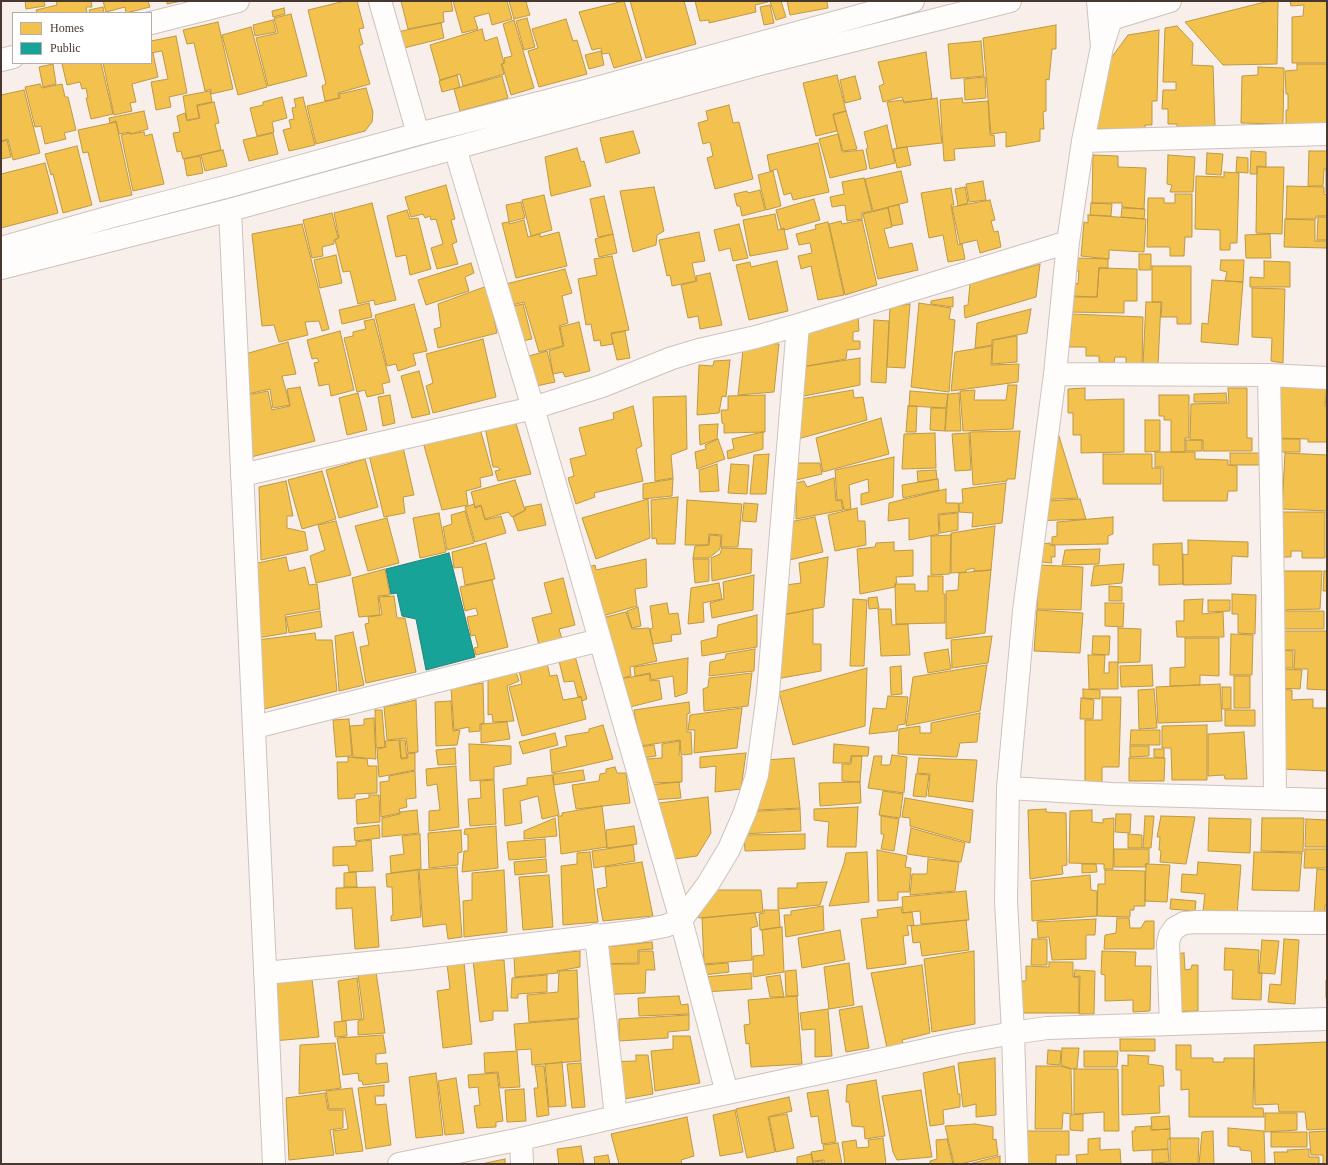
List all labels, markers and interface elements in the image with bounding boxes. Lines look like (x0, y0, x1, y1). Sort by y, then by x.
legend (12, 12, 152, 64)
text: Homes (50, 21, 84, 35)
text: Public (50, 41, 81, 55)

